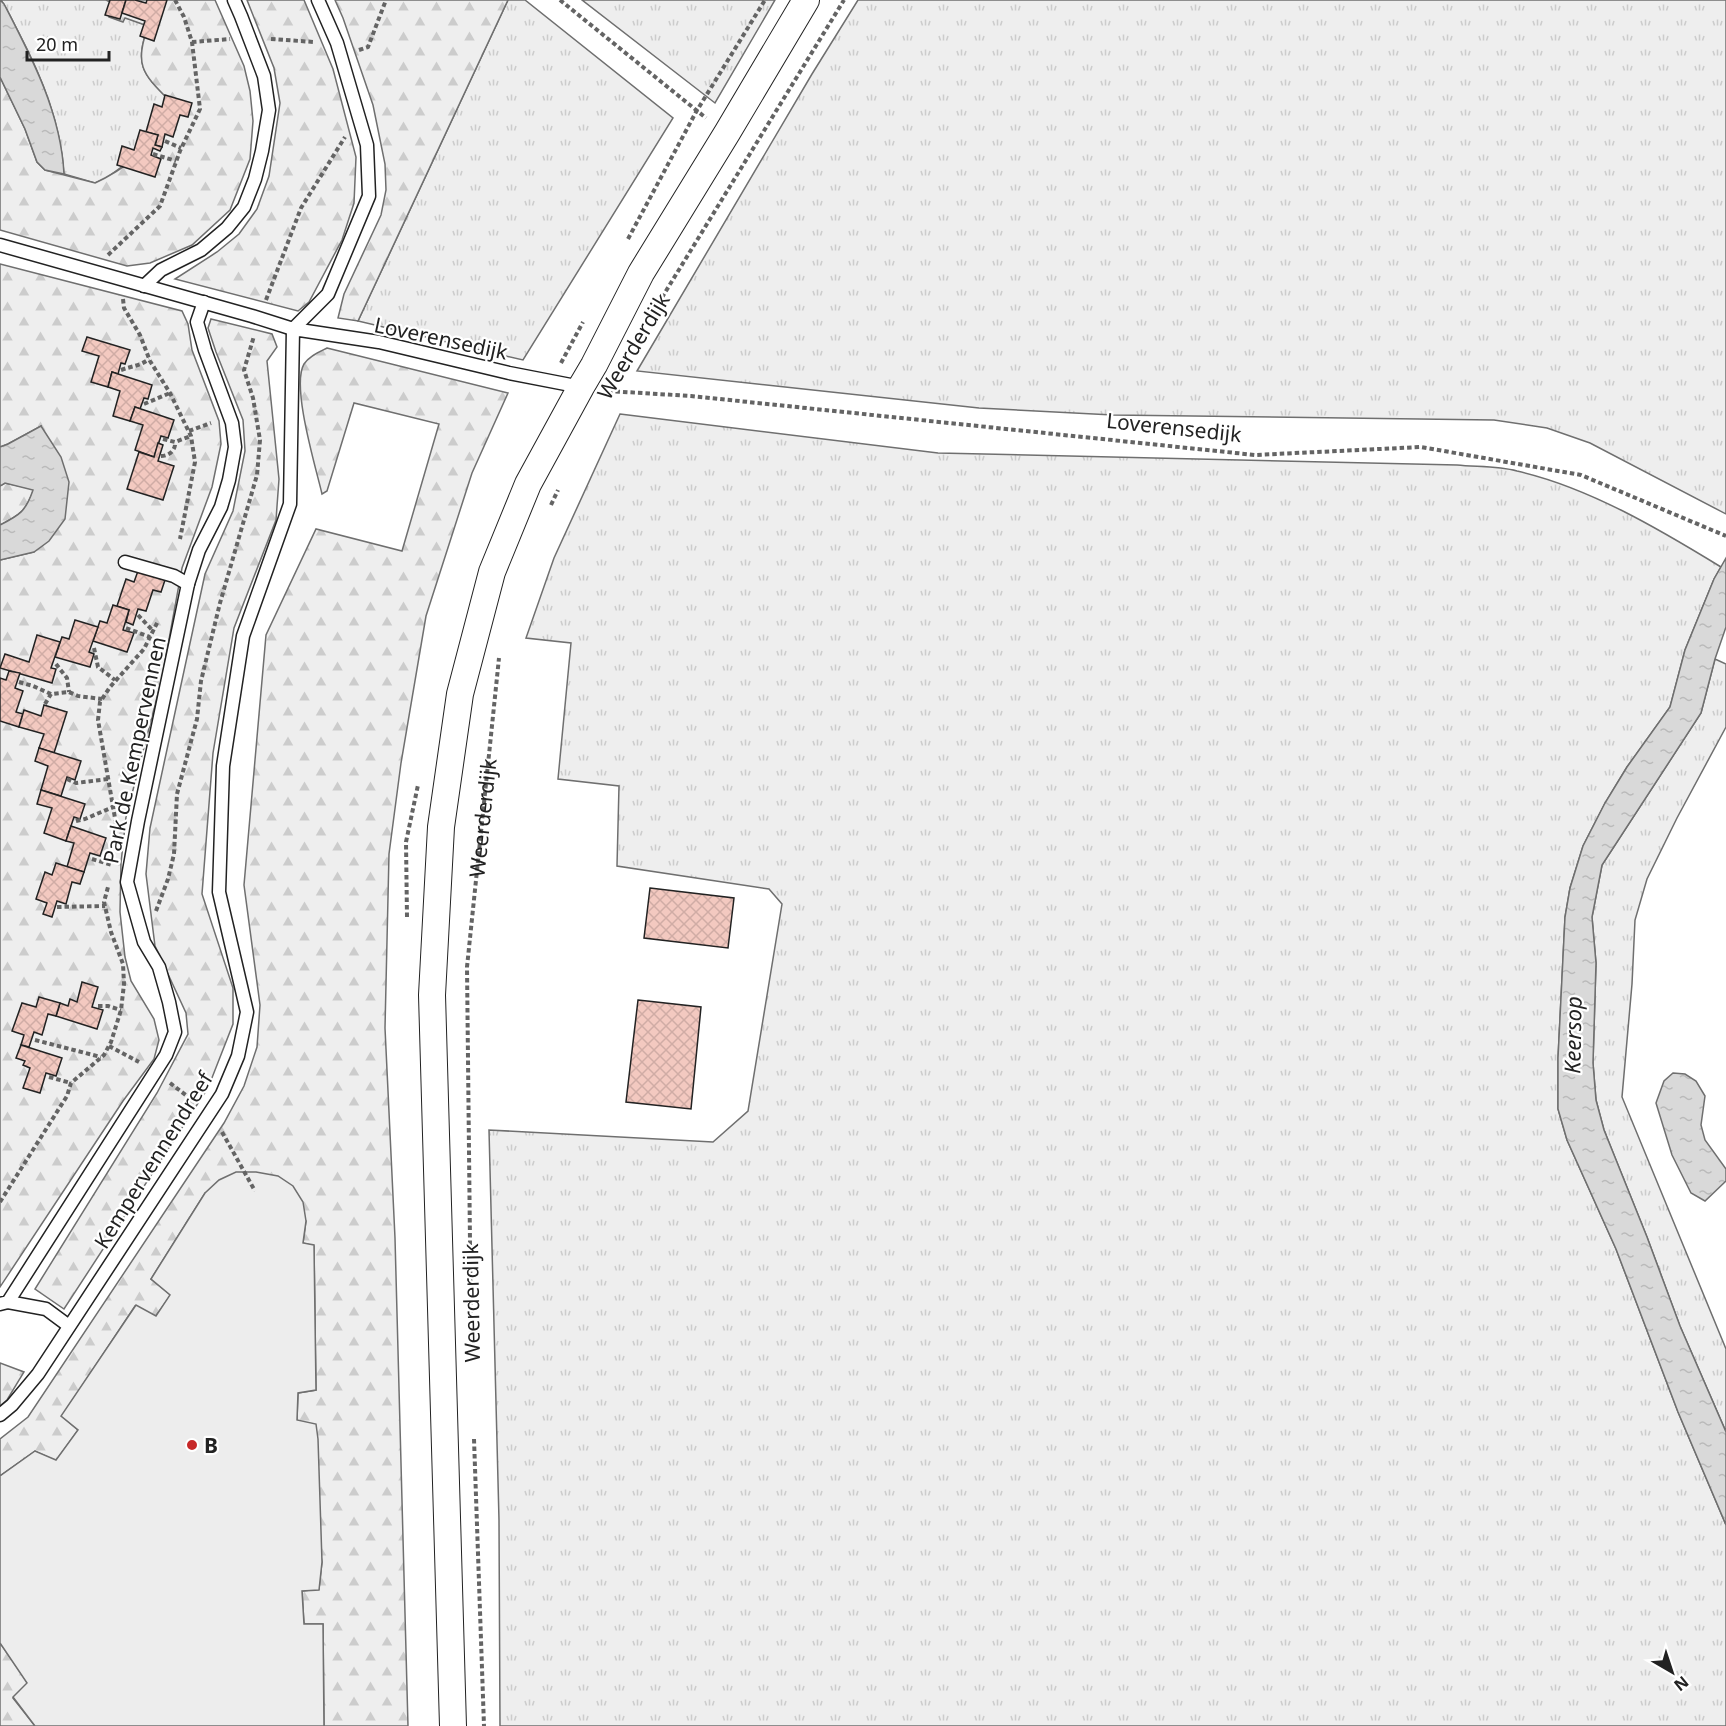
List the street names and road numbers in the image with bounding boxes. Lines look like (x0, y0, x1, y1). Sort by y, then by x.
street label: Weerderdijk (590, 287, 676, 404)
street label: Loverensedijk (372, 310, 511, 366)
street label: Loverensedijk (1105, 406, 1244, 448)
street label: Park de Kempervennen (96, 634, 172, 866)
street label: Weerderdijk (462, 756, 503, 879)
street label: Kempervennendreef (87, 1065, 220, 1254)
street label: Weerderdijk (456, 1242, 486, 1363)

